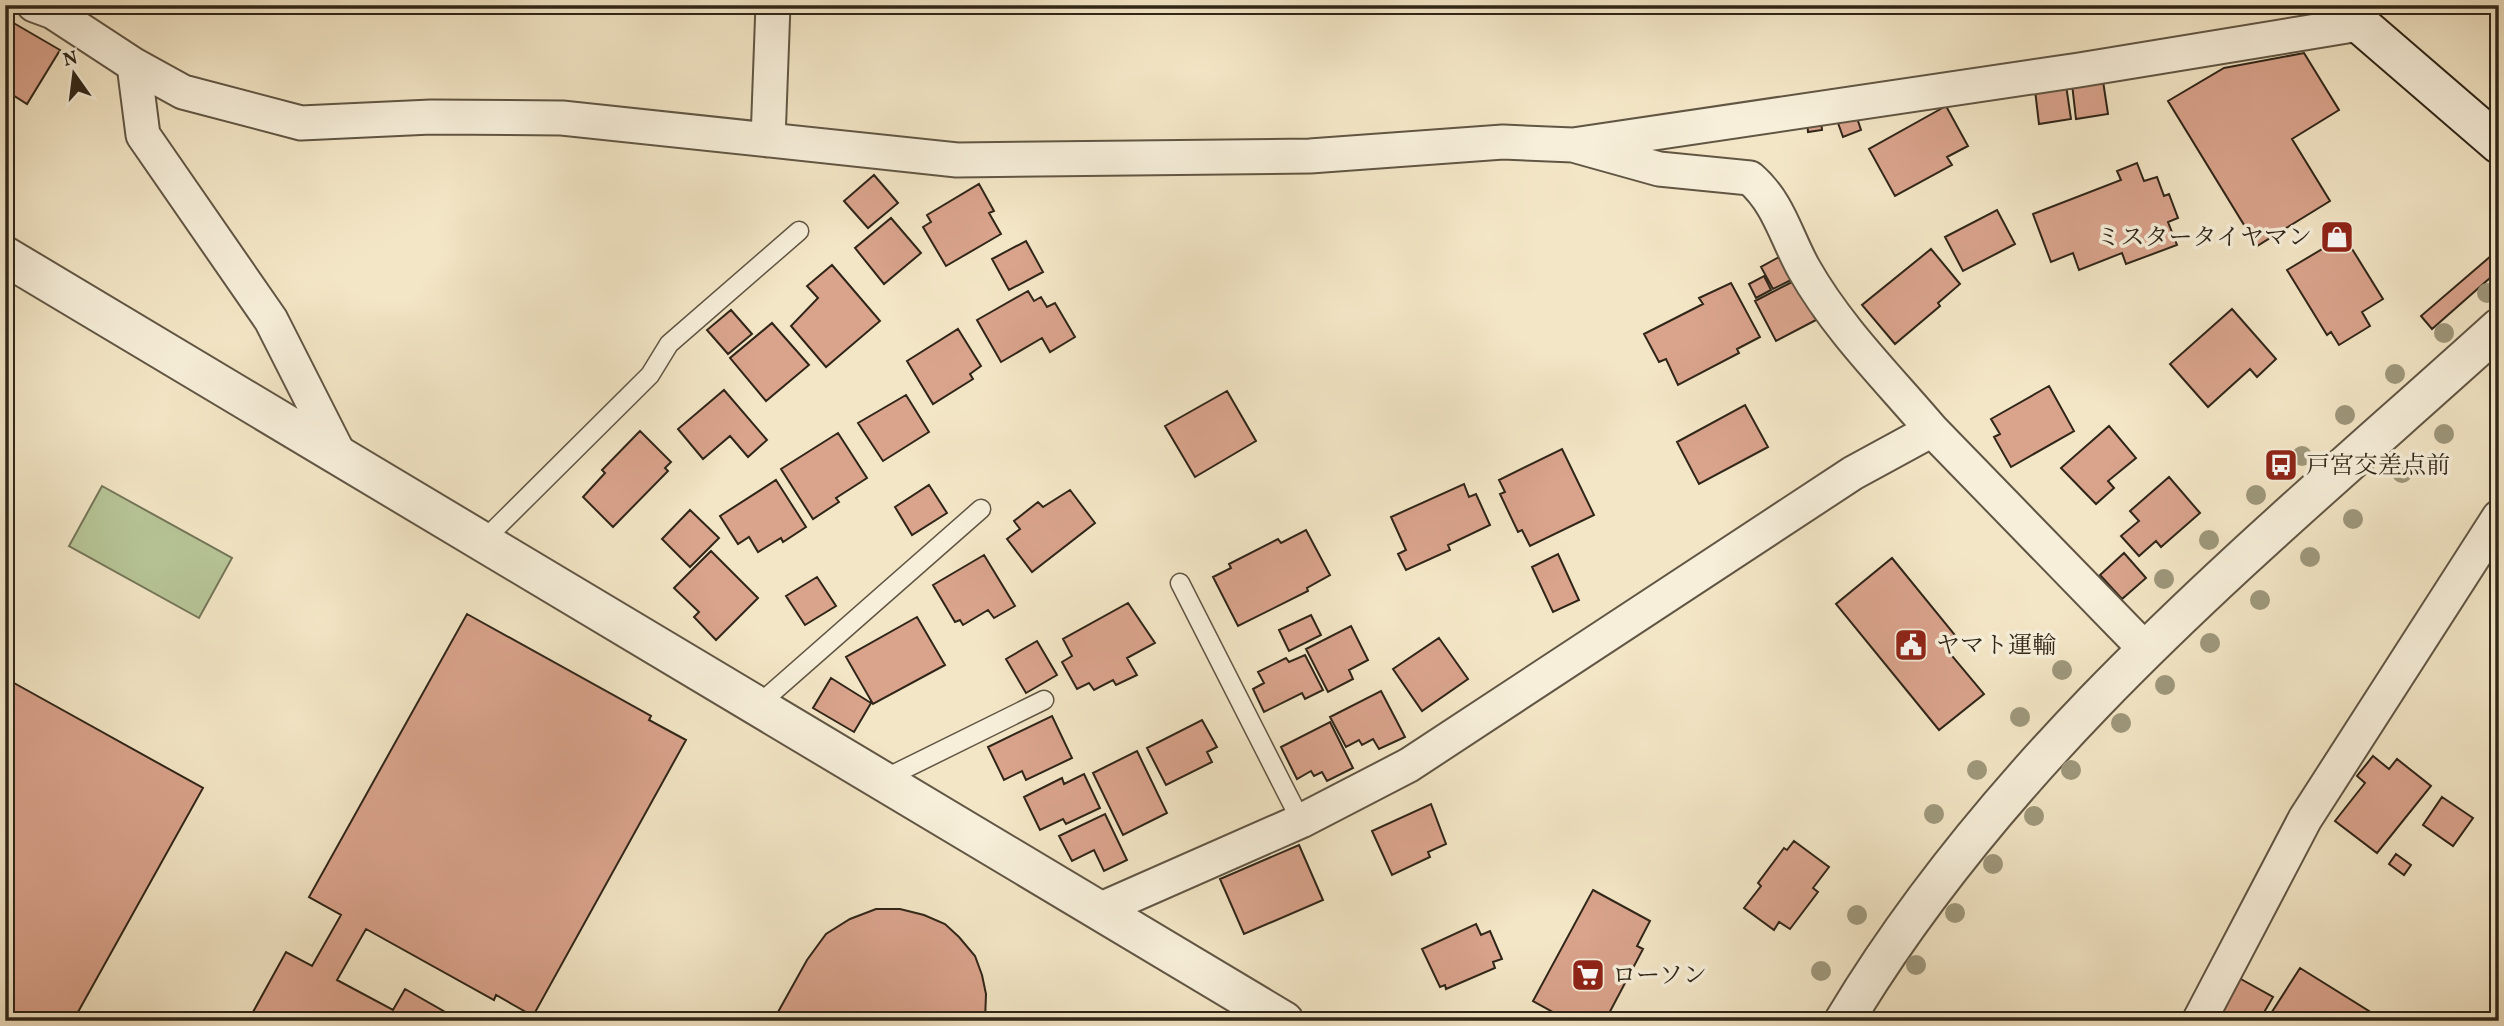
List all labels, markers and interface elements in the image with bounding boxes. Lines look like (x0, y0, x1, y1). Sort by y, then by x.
north arrow (38, 38, 108, 108)
text: N (61, 45, 80, 74)
shop icon: ミスタータイヤマン (2318, 218, 2356, 256)
place label: ミスタータイヤマン (2096, 222, 2312, 256)
bus stop icon: 戸宮交差点前 (2262, 446, 2300, 484)
place label: 戸宮交差点前 (2306, 450, 2450, 484)
public building icon: ヤマト運輸 (1892, 626, 1930, 664)
place label: ヤマト運輸 (1936, 630, 2056, 664)
supermarket icon: ローソン (1569, 956, 1607, 994)
place label: ローソン (1612, 960, 1707, 994)

